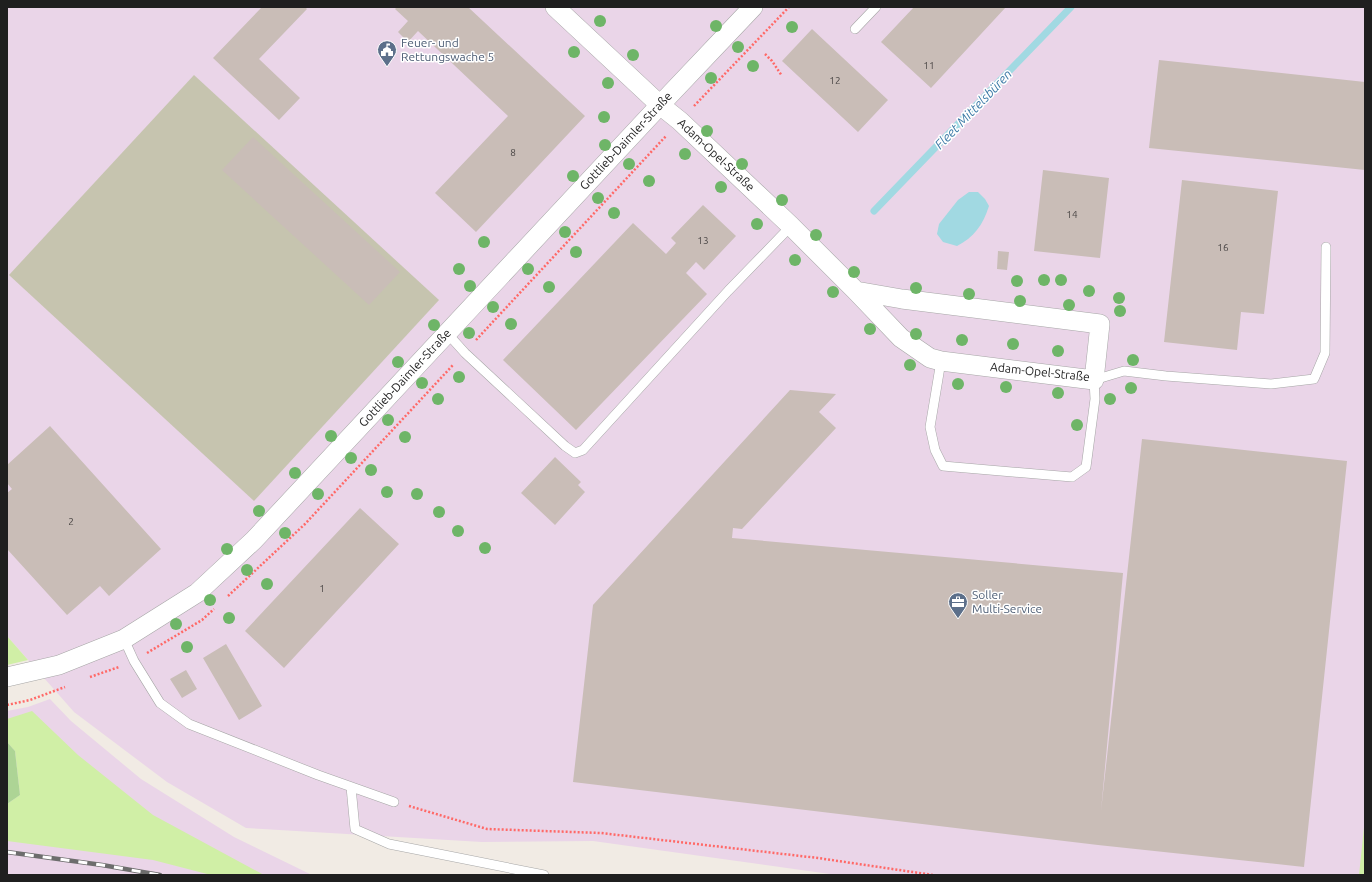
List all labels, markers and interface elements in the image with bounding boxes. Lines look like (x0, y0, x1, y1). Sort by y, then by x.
place label: Feuer- und Rettungswache 5 (401, 36, 494, 63)
public building icon: Feuer- und Rettungswache 5 (376, 39, 398, 67)
house number: 11 (923, 60, 935, 71)
water label: Fleet Mittelsbüren (932, 67, 1014, 151)
house number: 12 (829, 75, 841, 86)
street label: Gottlieb-Daimler-Straße (577, 89, 674, 192)
street label: Adam-Opel-Straße (675, 116, 757, 193)
house number: 8 (510, 147, 516, 158)
house number: 14 (1066, 209, 1078, 220)
house number: 13 (697, 235, 709, 246)
house number: 16 (1217, 242, 1229, 253)
street label: Gottlieb-Daimler-Straße (356, 326, 453, 429)
street label: Adam-Opel-Straße (990, 360, 1090, 383)
house number: 2 (68, 516, 74, 527)
house number: 1 (319, 583, 325, 594)
place label: Soller Multi-Service (972, 588, 1042, 615)
office icon: Soller Multi-Service (947, 591, 969, 619)

